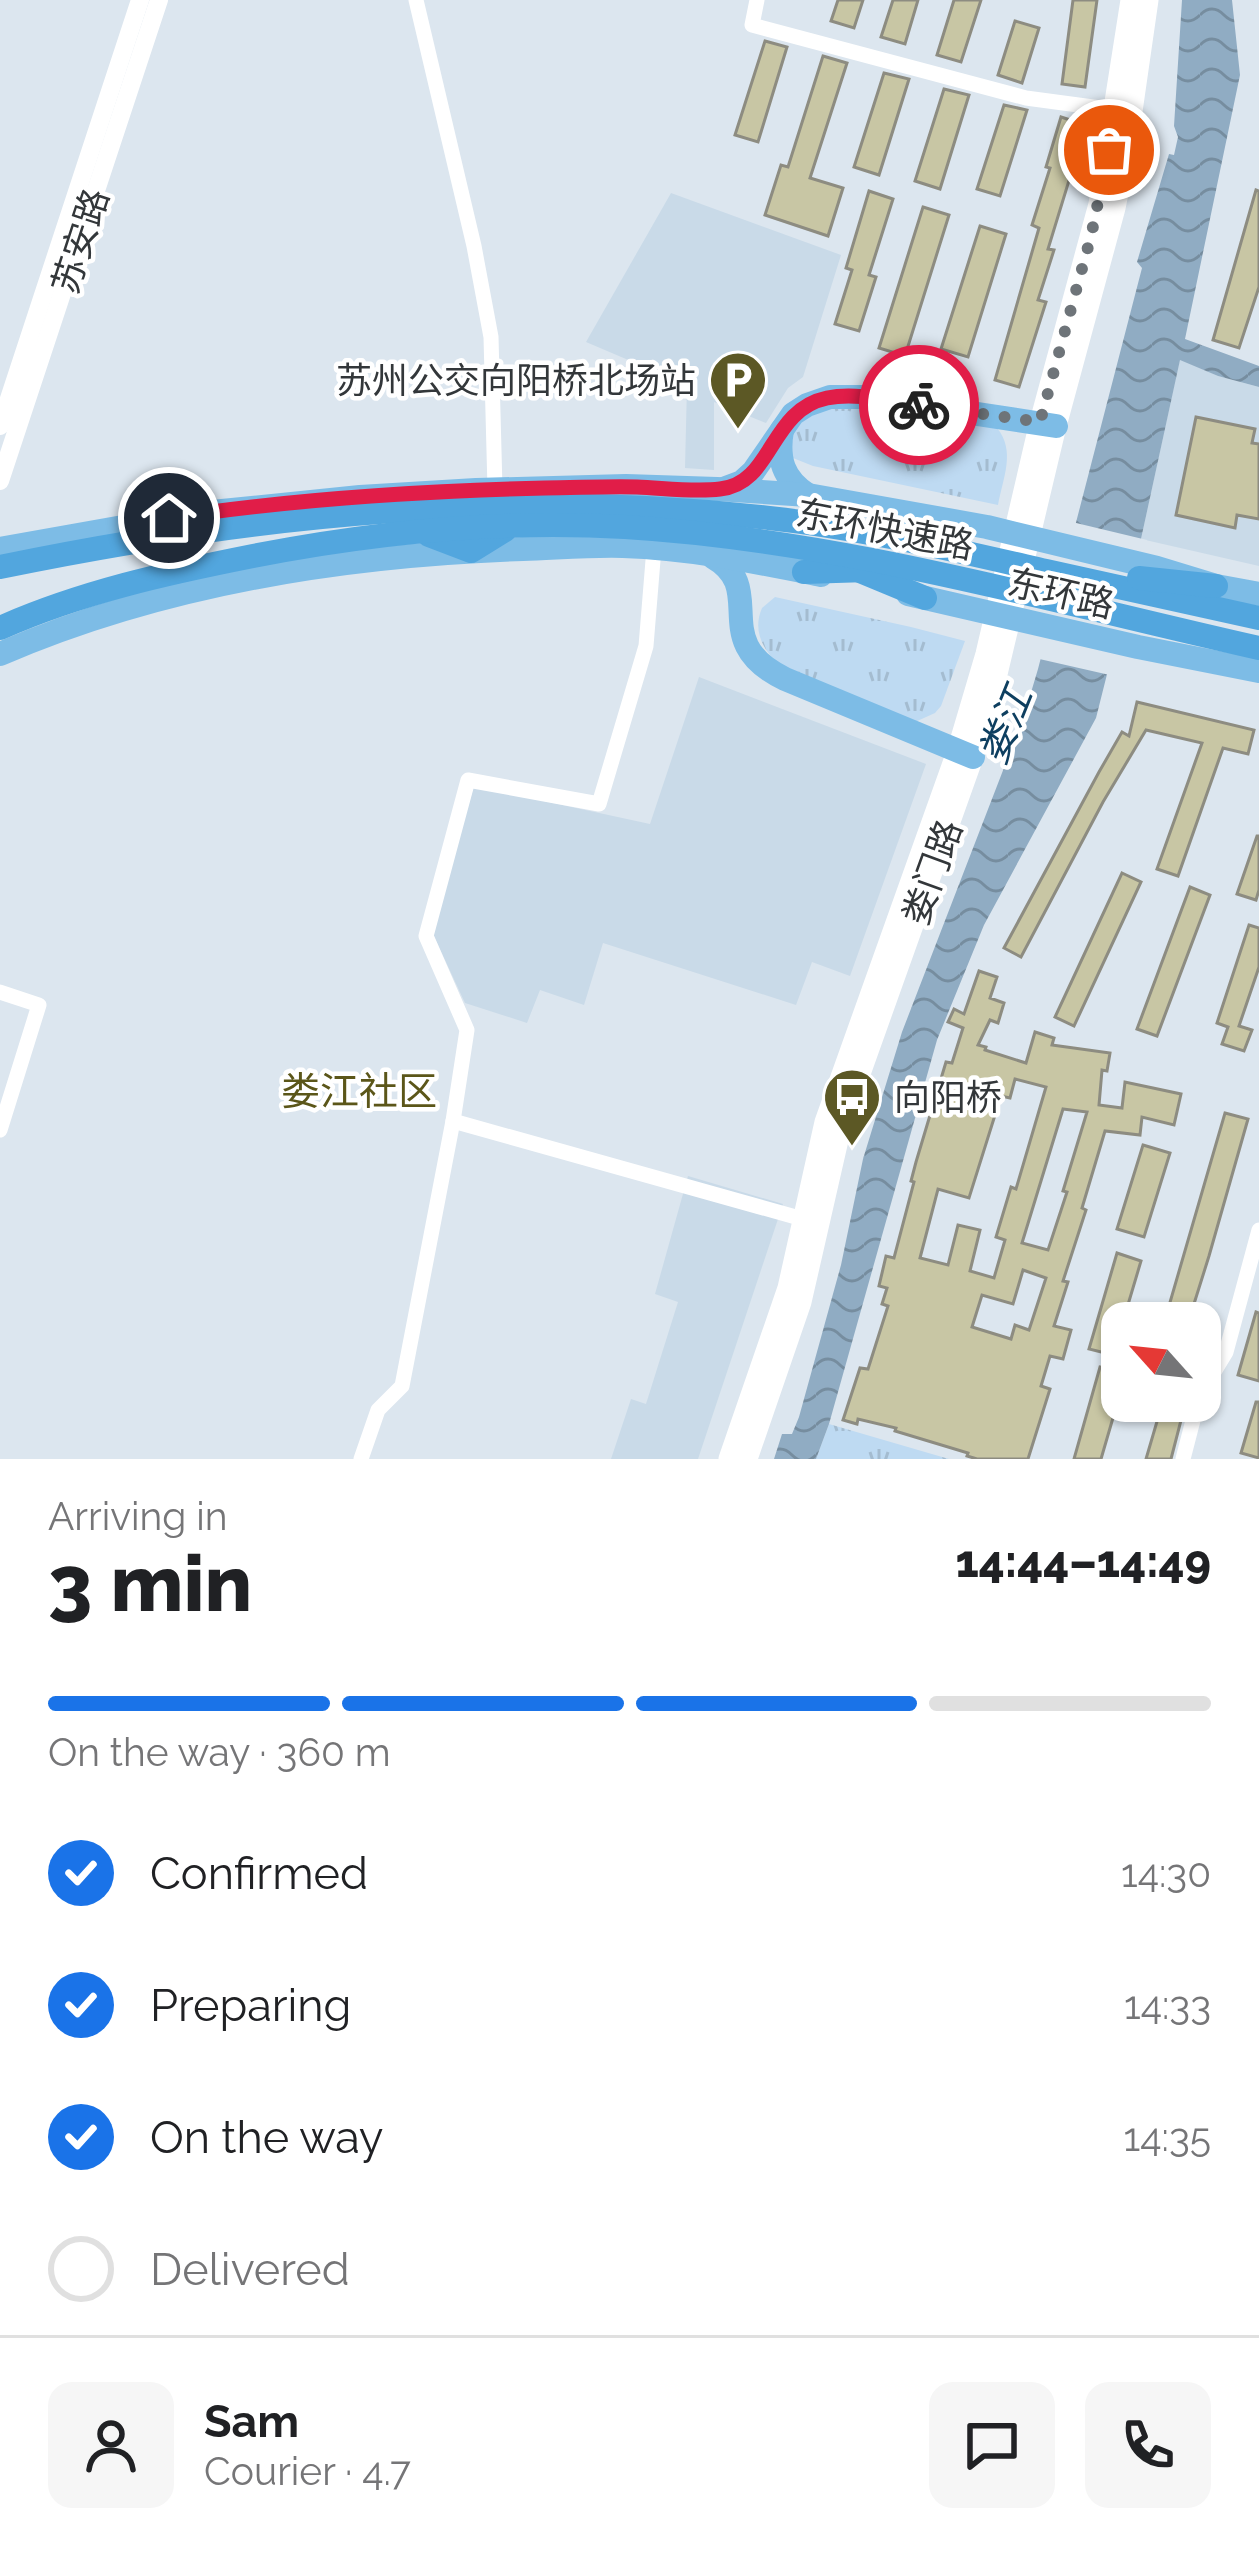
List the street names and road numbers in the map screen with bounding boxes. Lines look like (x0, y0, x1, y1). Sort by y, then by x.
street label: 苏安路 (43, 183, 117, 299)
street label: 东环快速路 (793, 491, 977, 567)
street label: 东环路 (1004, 560, 1118, 626)
street label: 娄门路 (894, 814, 970, 930)

